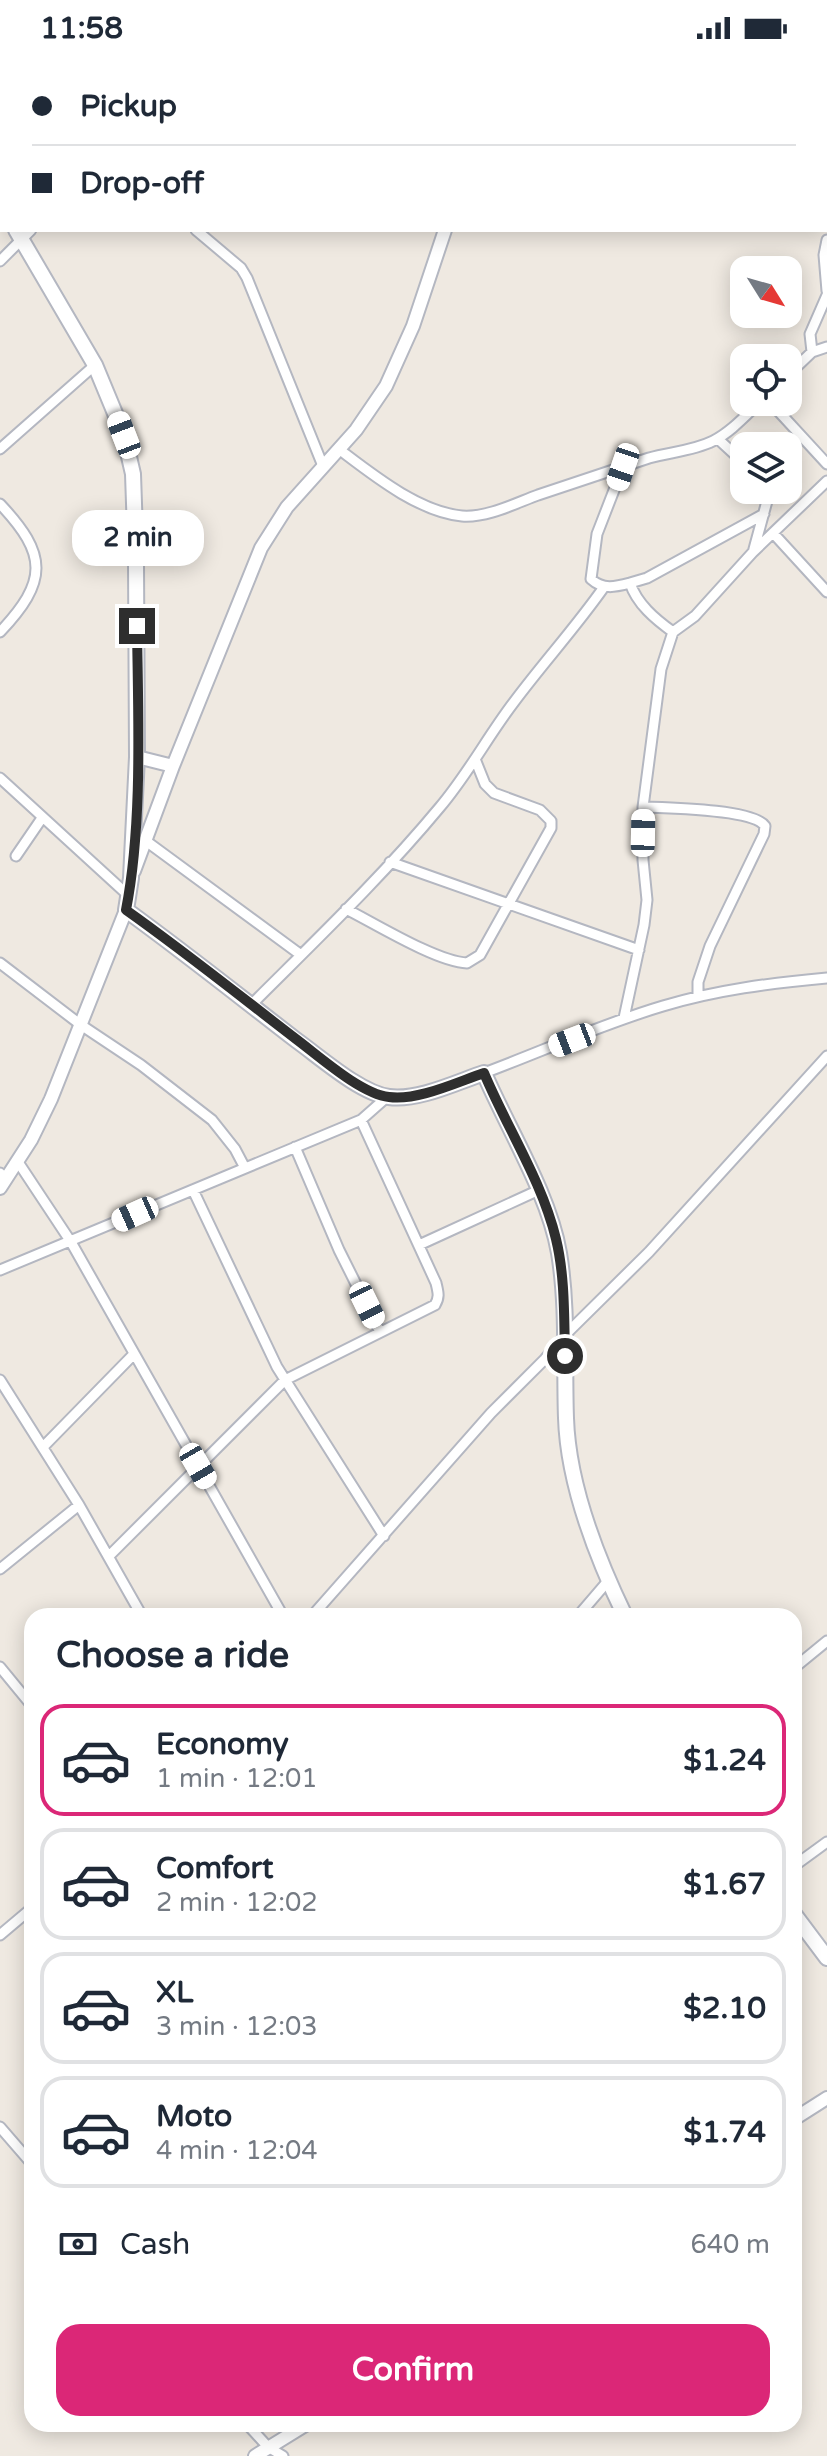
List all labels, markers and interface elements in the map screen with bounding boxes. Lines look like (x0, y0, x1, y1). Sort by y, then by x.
text: 11:58 (40, 10, 123, 47)
text: Pickup (80, 88, 177, 125)
text: Drop-off (80, 165, 204, 202)
north arrow (730, 256, 802, 328)
map controls (730, 256, 802, 504)
button: locate (730, 344, 802, 416)
car (104, 408, 144, 462)
button: layers (730, 432, 802, 504)
car (604, 440, 642, 494)
callout: 2 min (71, 510, 203, 566)
text: 2 min (103, 522, 173, 553)
route end (119, 608, 155, 644)
car (631, 809, 655, 857)
car (545, 1020, 599, 1060)
car (108, 1193, 162, 1235)
car (346, 1278, 388, 1332)
route start (547, 1338, 583, 1374)
car (176, 1439, 220, 1493)
text: Choose a ride (56, 1634, 289, 1677)
icon: car (60, 1724, 132, 1796)
text: Economy (156, 1726, 289, 1763)
text: $1.24 (683, 1742, 766, 1779)
text: 1 min · 12:01 (156, 1763, 318, 1794)
icon: car (60, 1848, 132, 1920)
text: Comfort (156, 1850, 274, 1887)
text: $1.67 (683, 1866, 766, 1903)
text: 2 min · 12:02 (156, 1887, 318, 1918)
icon: car (60, 1972, 132, 2044)
text: XL (156, 1974, 193, 2011)
text: $2.10 (683, 1990, 766, 2027)
text: 3 min · 12:03 (156, 2011, 318, 2042)
icon: car (60, 2096, 132, 2168)
text: Moto (156, 2098, 232, 2135)
text: $1.74 (684, 2114, 766, 2151)
text: 4 min · 12:04 (156, 2135, 318, 2166)
icon: cash (56, 2222, 100, 2266)
text: Cash (120, 2226, 190, 2263)
text: 640 m (690, 2229, 770, 2260)
button: Confirm (56, 2324, 770, 2416)

